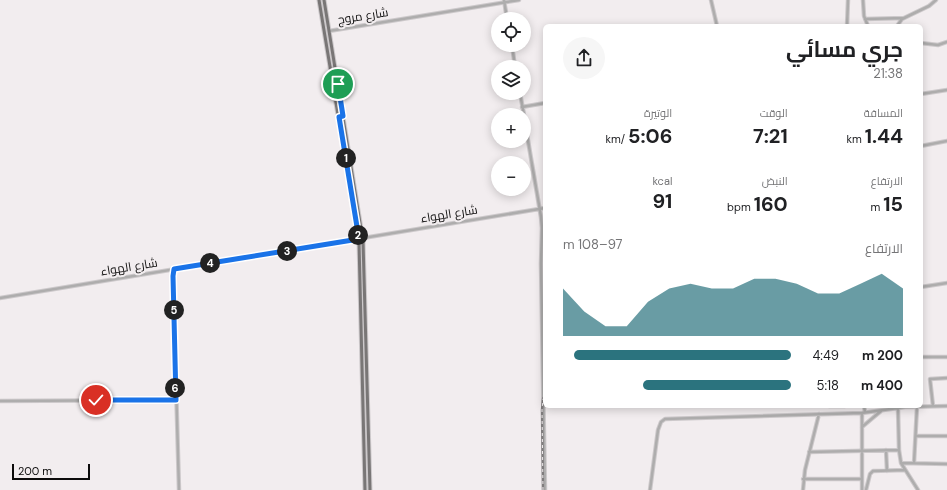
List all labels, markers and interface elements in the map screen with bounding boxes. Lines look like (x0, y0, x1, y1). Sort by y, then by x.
street label: شارع مروج (336, 4, 390, 28)
map controls (491, 12, 531, 196)
button: locate (491, 12, 531, 52)
text: جري مسائي (786, 35, 903, 64)
button: share (563, 37, 605, 79)
button: layers (491, 60, 531, 100)
text: 21:38 (873, 65, 903, 82)
pin (321, 67, 355, 101)
icon: arrive (327, 73, 349, 95)
text: الوتيرة (644, 106, 672, 120)
text: الوقت (760, 106, 788, 120)
text: المسافة (864, 106, 903, 120)
button: + (491, 108, 531, 148)
text: 5:06 (628, 123, 672, 149)
text: 7:21 (753, 123, 788, 149)
text: 1.44 (865, 123, 903, 149)
text: /km (605, 132, 628, 146)
text: km (846, 132, 865, 146)
pin: 1 (336, 148, 356, 168)
text: 1 (344, 151, 348, 165)
button: − (491, 156, 531, 196)
text: kcal (652, 174, 672, 188)
text: النبض (762, 174, 788, 188)
text: الارتفاع (871, 174, 903, 188)
text: 91 (653, 188, 672, 214)
text: 160 (754, 191, 788, 217)
text: 15 (883, 191, 903, 217)
text: bpm (727, 200, 754, 214)
text: m (871, 200, 883, 214)
street label: شارع الهواء (419, 202, 479, 226)
pin: 2 (348, 225, 368, 245)
text: 2 (355, 228, 361, 242)
text: 97–108 m (563, 236, 622, 253)
text: الارتفاع (865, 240, 903, 257)
pin: 3 (277, 241, 297, 261)
text: 3 (284, 244, 290, 258)
pin: 4 (200, 253, 220, 273)
street label: شارع الهواء (99, 255, 159, 279)
text: 4 (206, 256, 214, 270)
pin: 5 (164, 300, 184, 320)
text: 5 (171, 303, 177, 317)
text: 4:49 (812, 347, 839, 364)
text: 200 m (862, 347, 903, 364)
text: 5:18 (816, 377, 839, 394)
text: 400 m (861, 377, 903, 394)
pin: 6 (165, 378, 185, 398)
text: 6 (172, 381, 178, 395)
pin (79, 383, 113, 417)
icon: check (85, 389, 107, 411)
scale bar (12, 462, 90, 481)
text: 200 m (18, 464, 52, 478)

